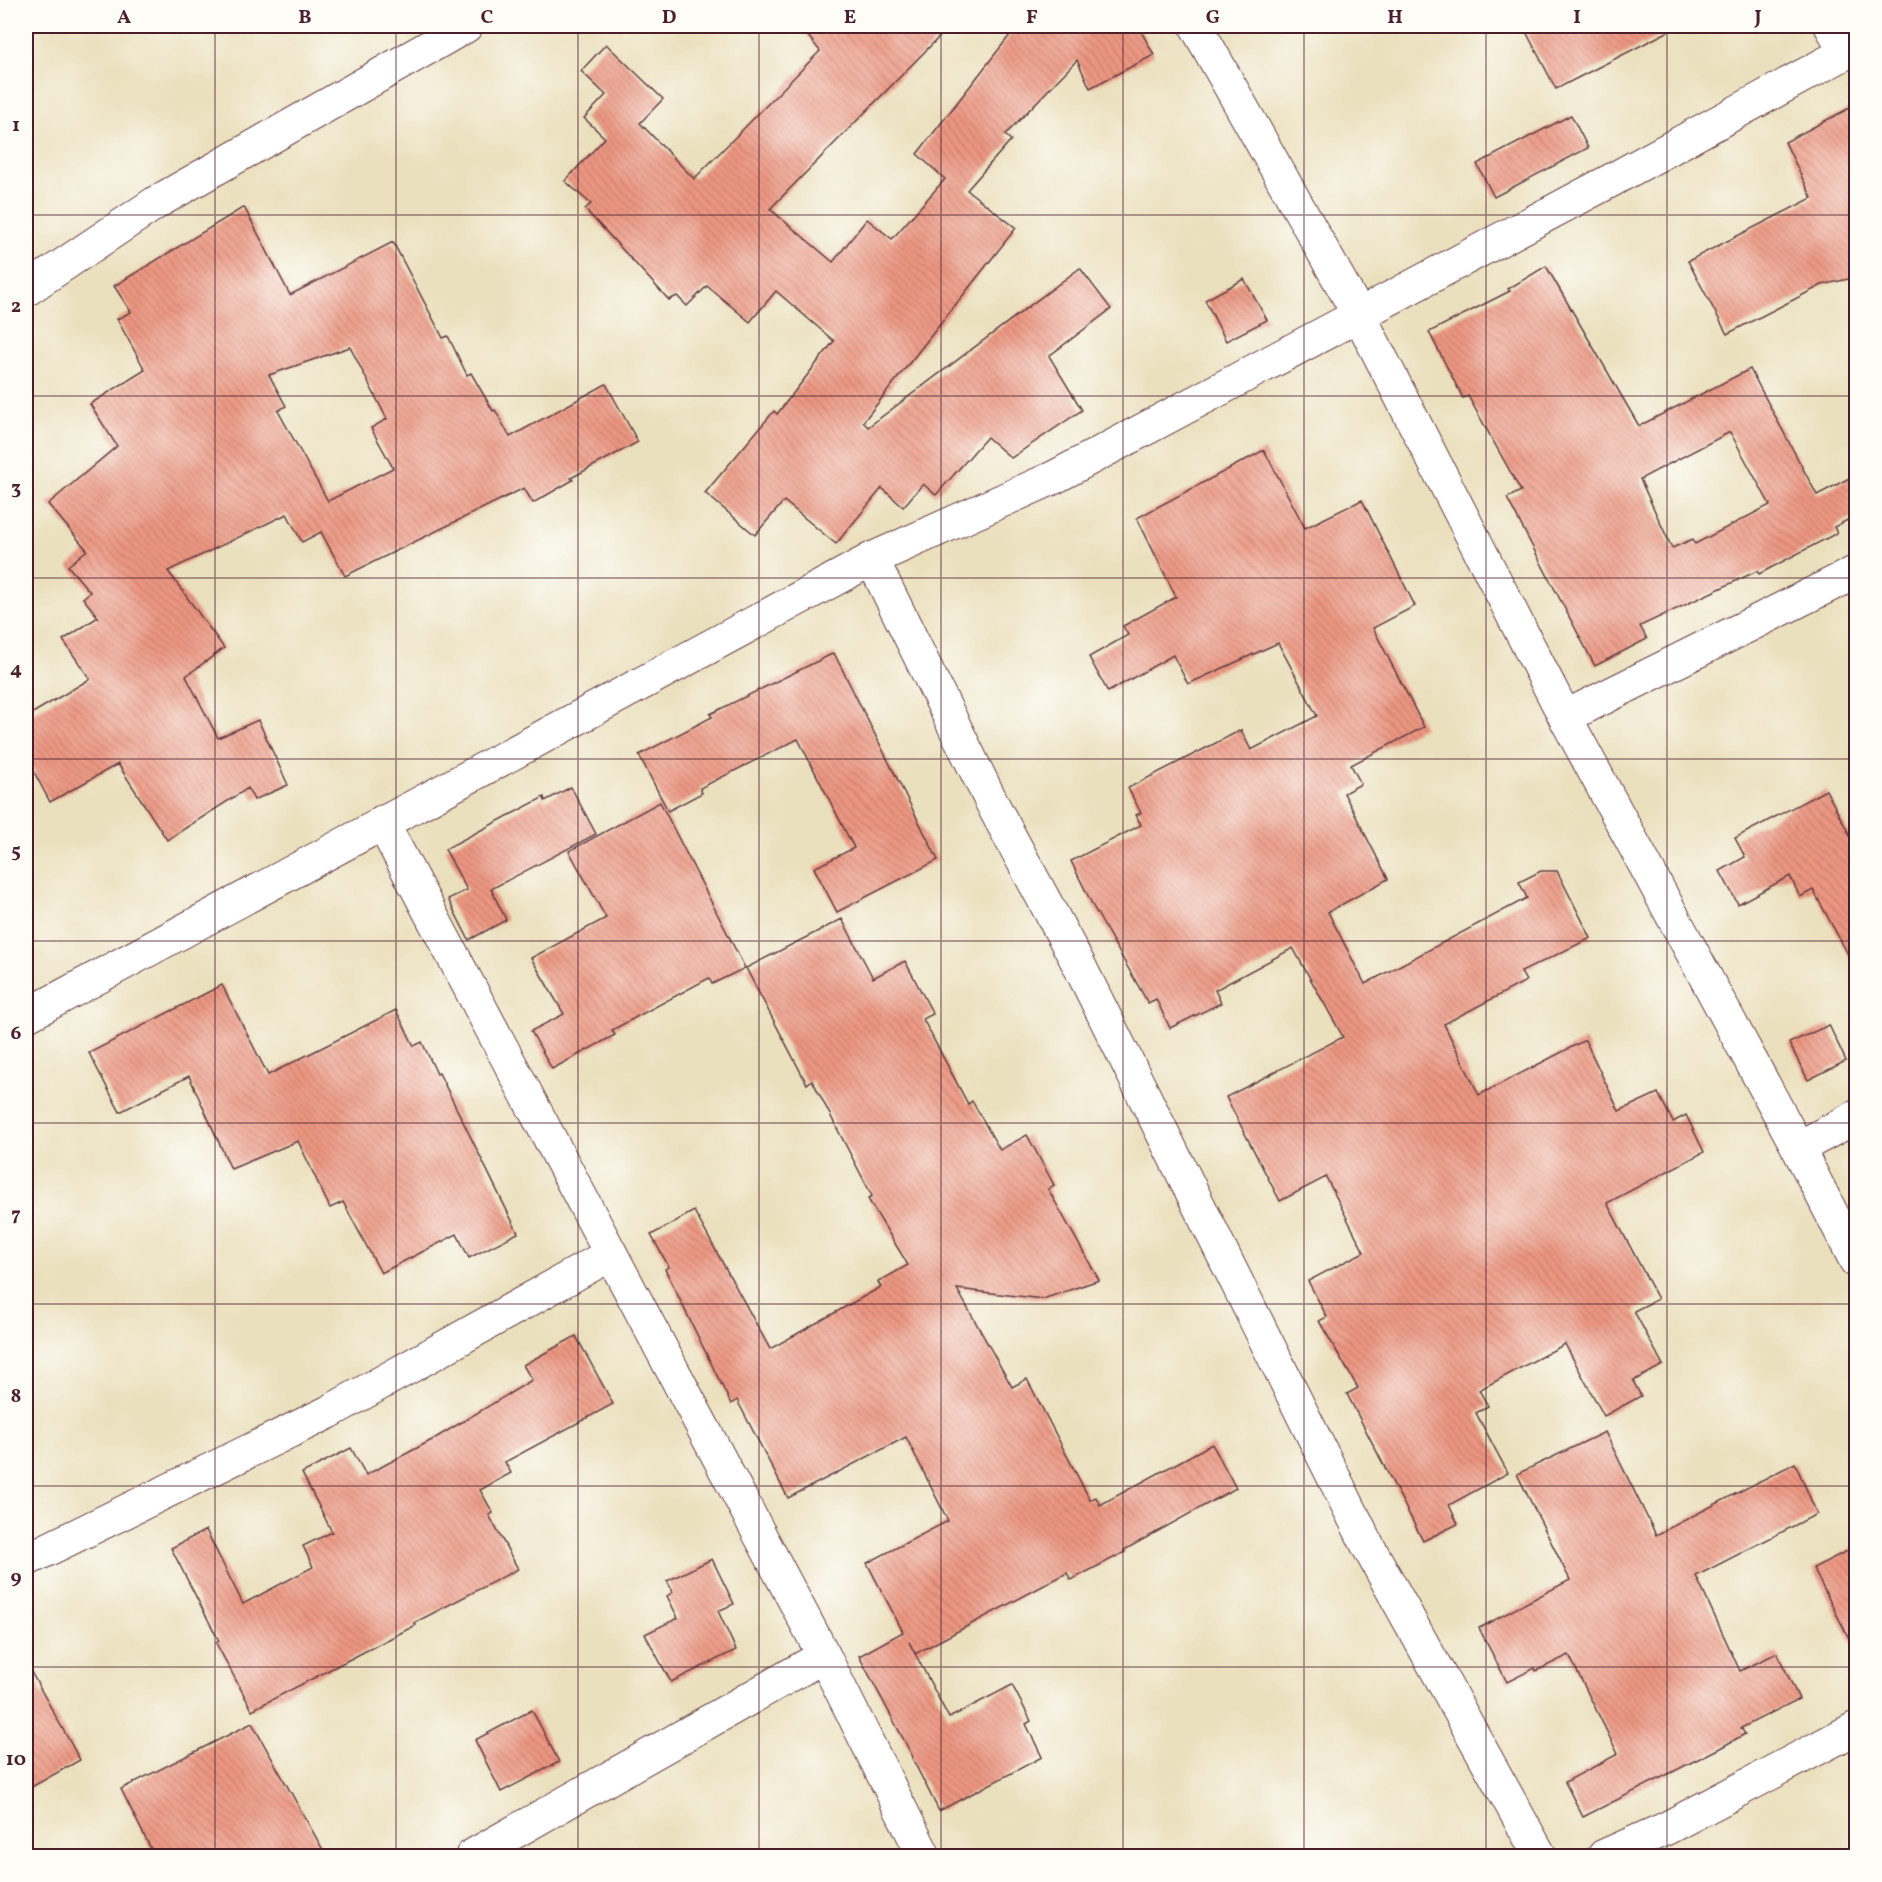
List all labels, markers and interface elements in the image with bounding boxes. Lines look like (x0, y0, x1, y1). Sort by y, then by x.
text: A (117, 4, 131, 32)
text: B (298, 4, 312, 32)
text: C (481, 4, 494, 32)
text: D (662, 4, 676, 32)
text: E (844, 4, 856, 32)
text: F (1026, 4, 1038, 32)
text: G (1206, 4, 1220, 32)
text: H (1387, 4, 1403, 32)
text: I (1573, 4, 1581, 32)
text: J (1753, 4, 1762, 32)
text: 1 (12, 112, 20, 140)
text: 2 (11, 293, 21, 321)
text: 3 (11, 475, 21, 503)
text: 4 (10, 656, 22, 684)
text: 5 (11, 838, 21, 866)
text: 6 (11, 1020, 22, 1048)
text: 7 (11, 1201, 21, 1229)
text: 8 (11, 1383, 21, 1411)
text: 9 (10, 1564, 22, 1592)
text: 10 (6, 1746, 26, 1774)

